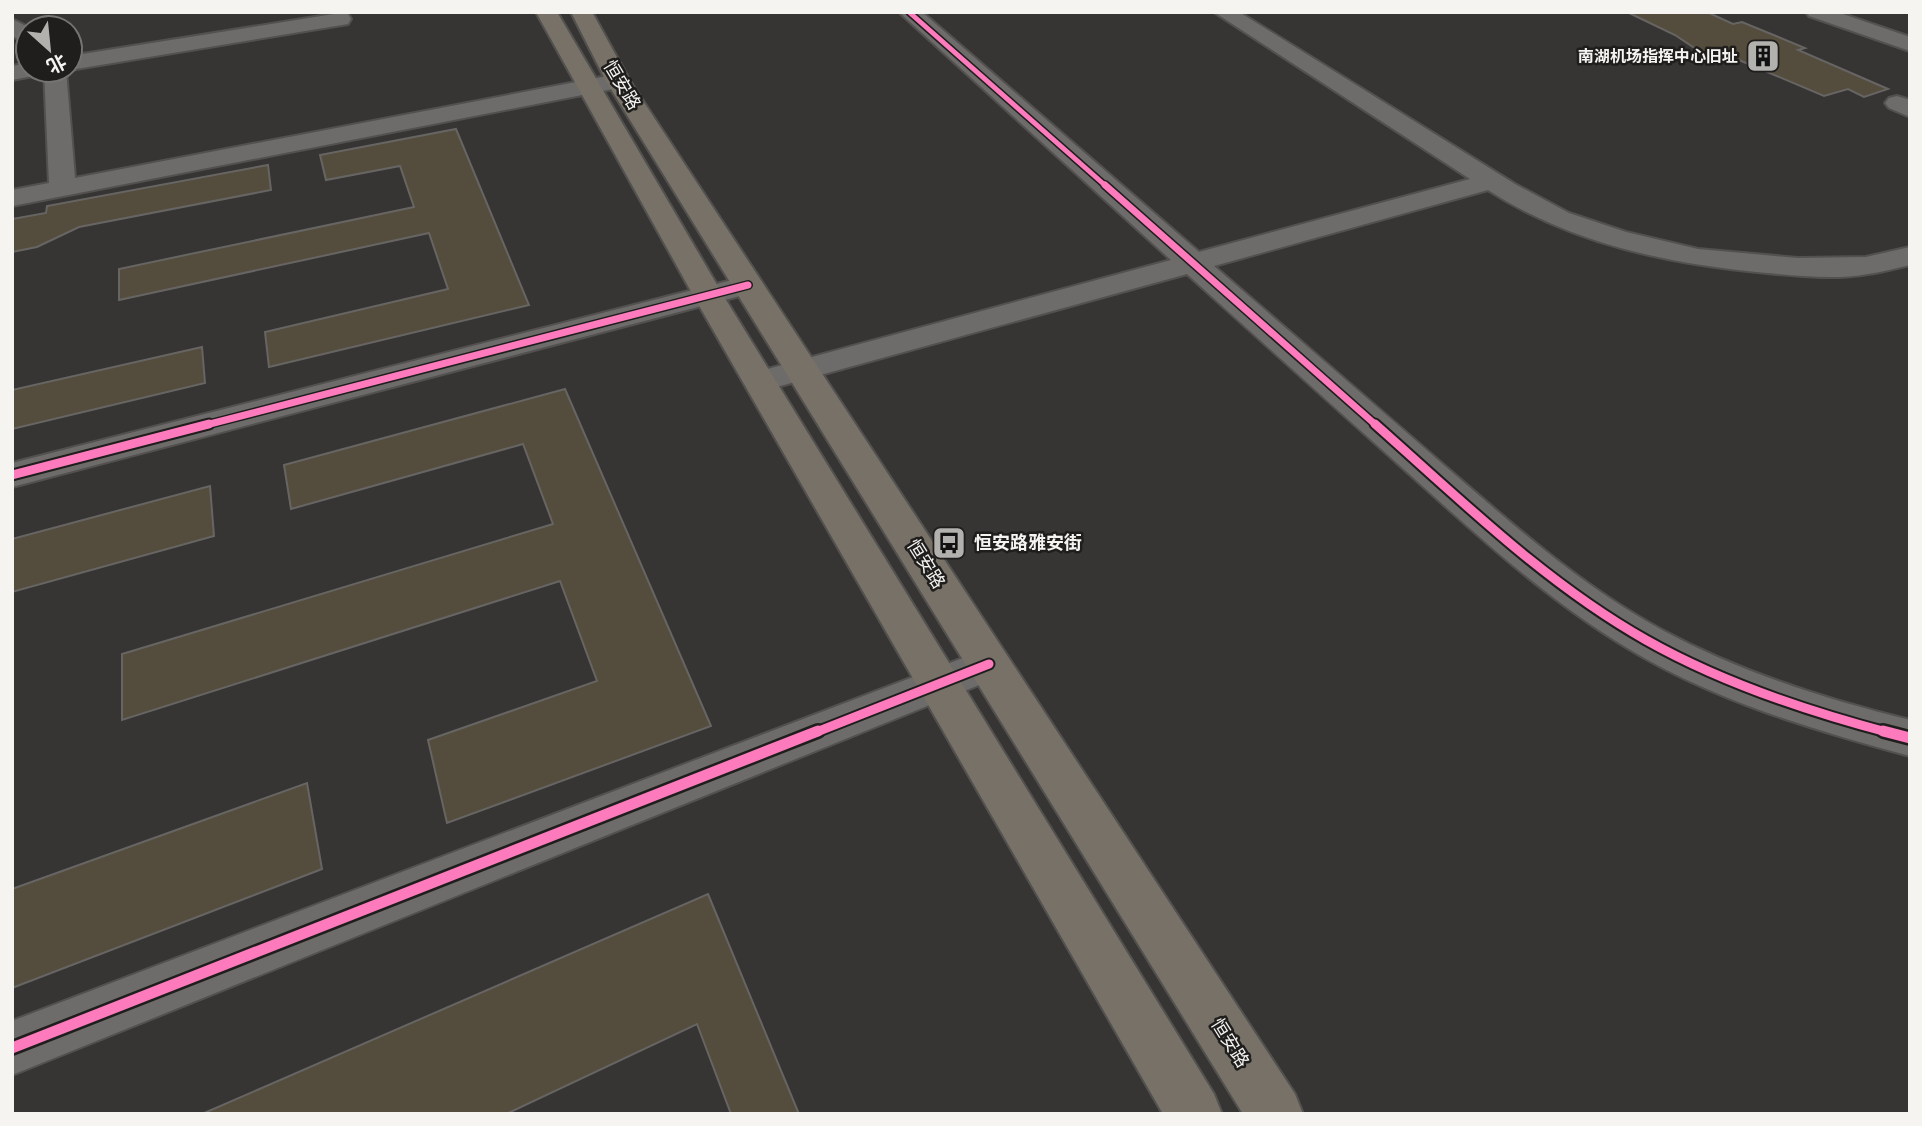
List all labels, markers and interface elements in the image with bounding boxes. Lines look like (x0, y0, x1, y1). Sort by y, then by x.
north arrow (14, 14, 84, 84)
building icon: 南湖机场指挥中心旧址 (1744, 37, 1782, 75)
place label: 南湖机场指挥中心旧址 (1578, 45, 1738, 67)
text: 北 (43, 49, 71, 80)
street label: 恒安路 (599, 55, 647, 114)
bus stop icon: 恒安路雅安街 (930, 524, 968, 562)
place label: 恒安路雅安街 (974, 530, 1082, 554)
street label: 恒安路 (902, 534, 951, 593)
street label: 恒安路 (1206, 1013, 1255, 1072)

